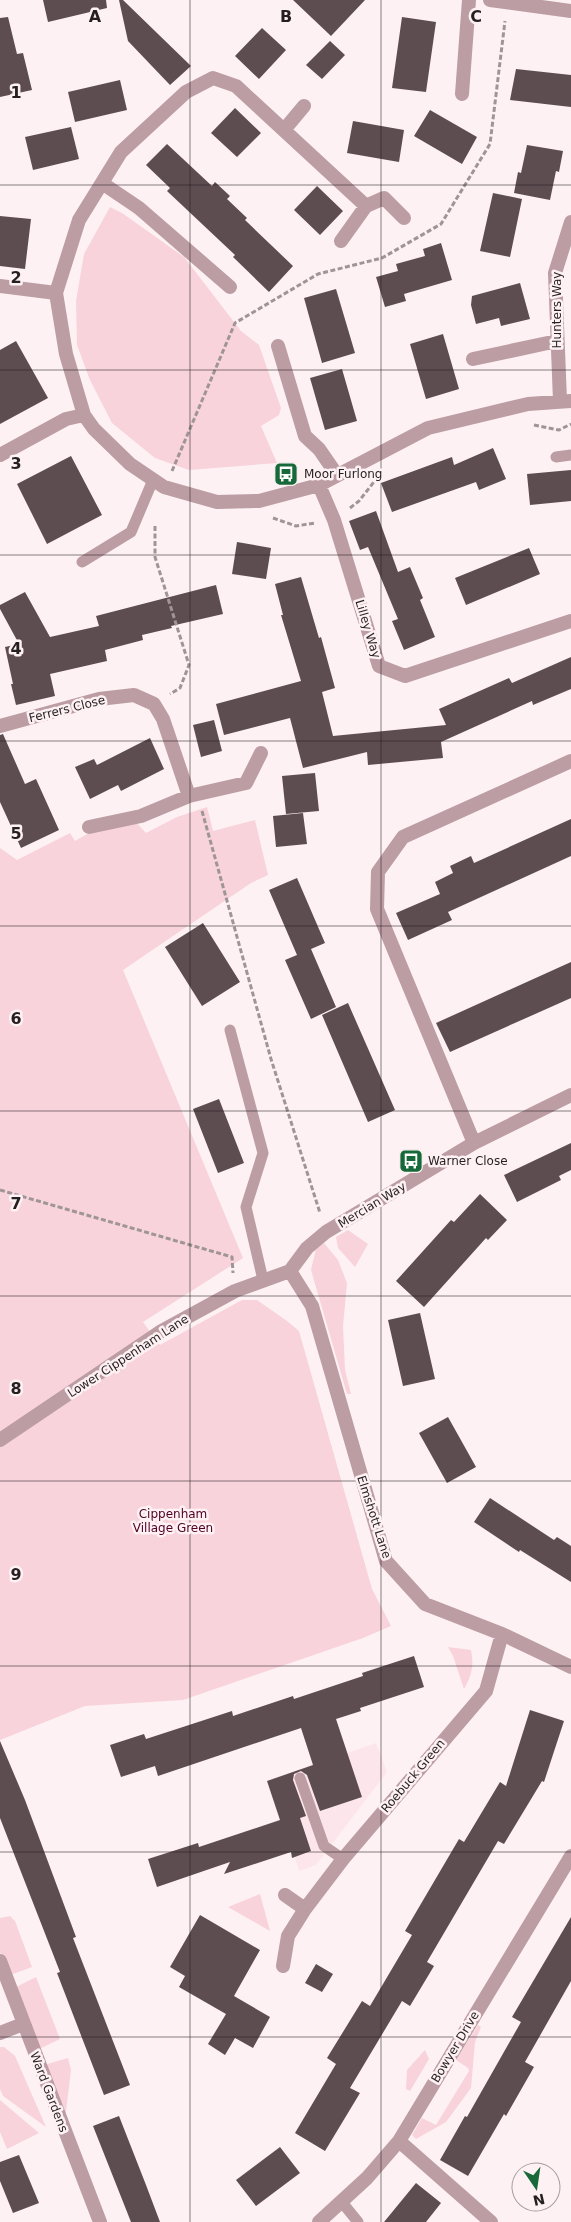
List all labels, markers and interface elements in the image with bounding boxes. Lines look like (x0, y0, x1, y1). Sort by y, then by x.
text: A (89, 7, 102, 26)
text: B (280, 7, 292, 26)
text: C (470, 7, 482, 26)
text: 1 (10, 83, 22, 102)
text: 2 (10, 268, 22, 287)
street label: Hunters Way (550, 272, 564, 348)
text: 3 (10, 454, 22, 473)
bus stop icon: Moor Furlong (273, 461, 299, 487)
place label: Moor Furlong (304, 467, 382, 481)
street label: Lilley Way (352, 598, 384, 660)
text: 4 (10, 639, 22, 658)
street label: Ferrers Close (27, 693, 107, 725)
text: 5 (10, 824, 22, 843)
text: 6 (10, 1009, 22, 1028)
bus stop icon: Warner Close (398, 1148, 424, 1174)
place label: Warner Close (428, 1154, 508, 1168)
street label: Mercian Way (336, 1179, 408, 1231)
text: 7 (10, 1194, 22, 1213)
street label: Lower Cippenham Lane (65, 1312, 191, 1400)
text: 8 (10, 1379, 22, 1398)
street label: Elmshott Lane (354, 1474, 394, 1560)
park label: Cippenham Village Green (133, 1507, 213, 1535)
text: 9 (10, 1565, 22, 1584)
street label: Roebuck Green (378, 1736, 448, 1816)
street label: Bowyer Drive (428, 2009, 482, 2085)
street label: Ward Gardens (27, 2050, 71, 2134)
north arrow (511, 2162, 561, 2212)
text: N (531, 2191, 546, 2209)

